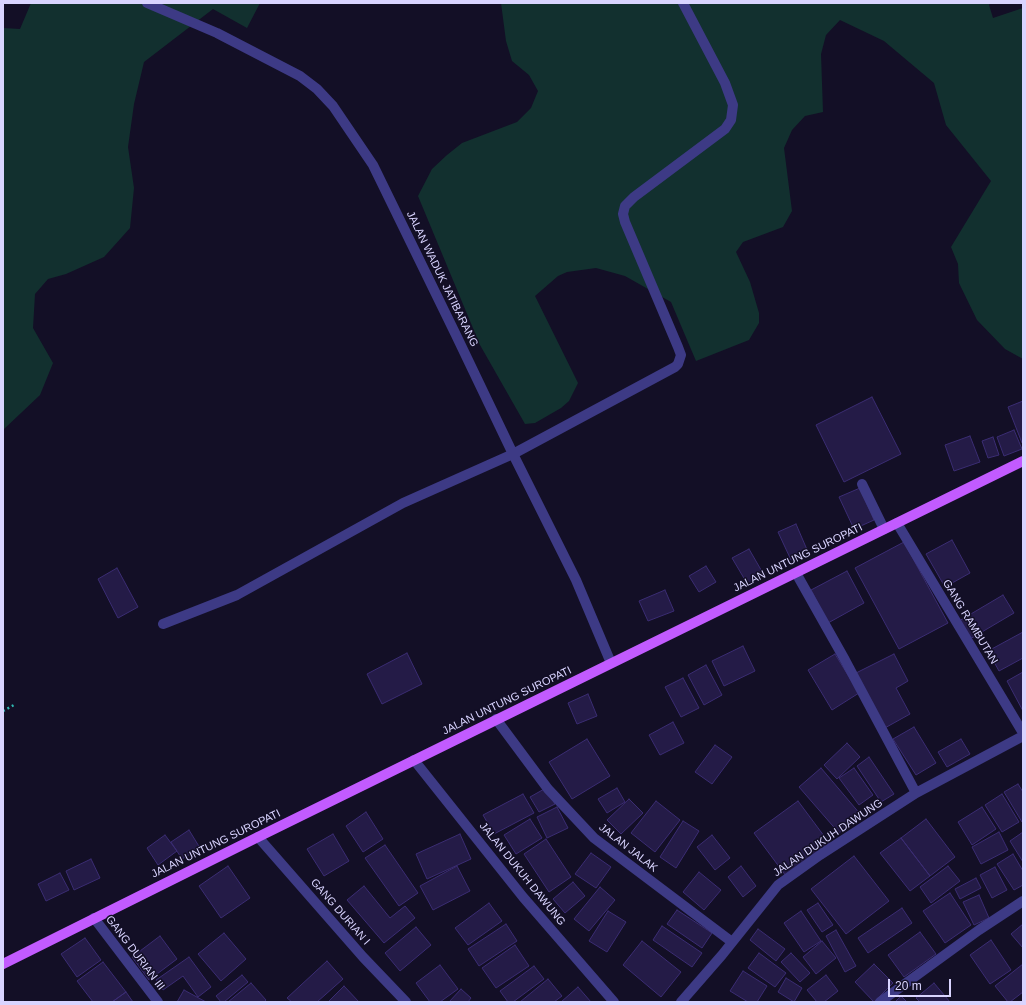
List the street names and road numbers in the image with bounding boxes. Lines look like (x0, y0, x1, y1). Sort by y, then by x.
street label: JALAN WADUK JATIBARANG (403, 209, 481, 349)
street label: JALAN UNTUNG SUROPATI (731, 521, 865, 595)
street label: GANG RAMBUTAN (940, 577, 1000, 667)
street label: JALAN UNTUNG SUROPATI (440, 664, 574, 738)
street label: JALAN DUKUH DAWUNG (771, 796, 885, 880)
street label: JALAN UNTUNG SUROPATI (149, 807, 283, 881)
street label: JALAN DUKUH DAWUNG (476, 820, 568, 928)
street label: JALAN JALAK (596, 821, 660, 875)
street label: GANG DURIAN I (308, 876, 372, 948)
street label: GANG DURIAN III (103, 913, 167, 993)

